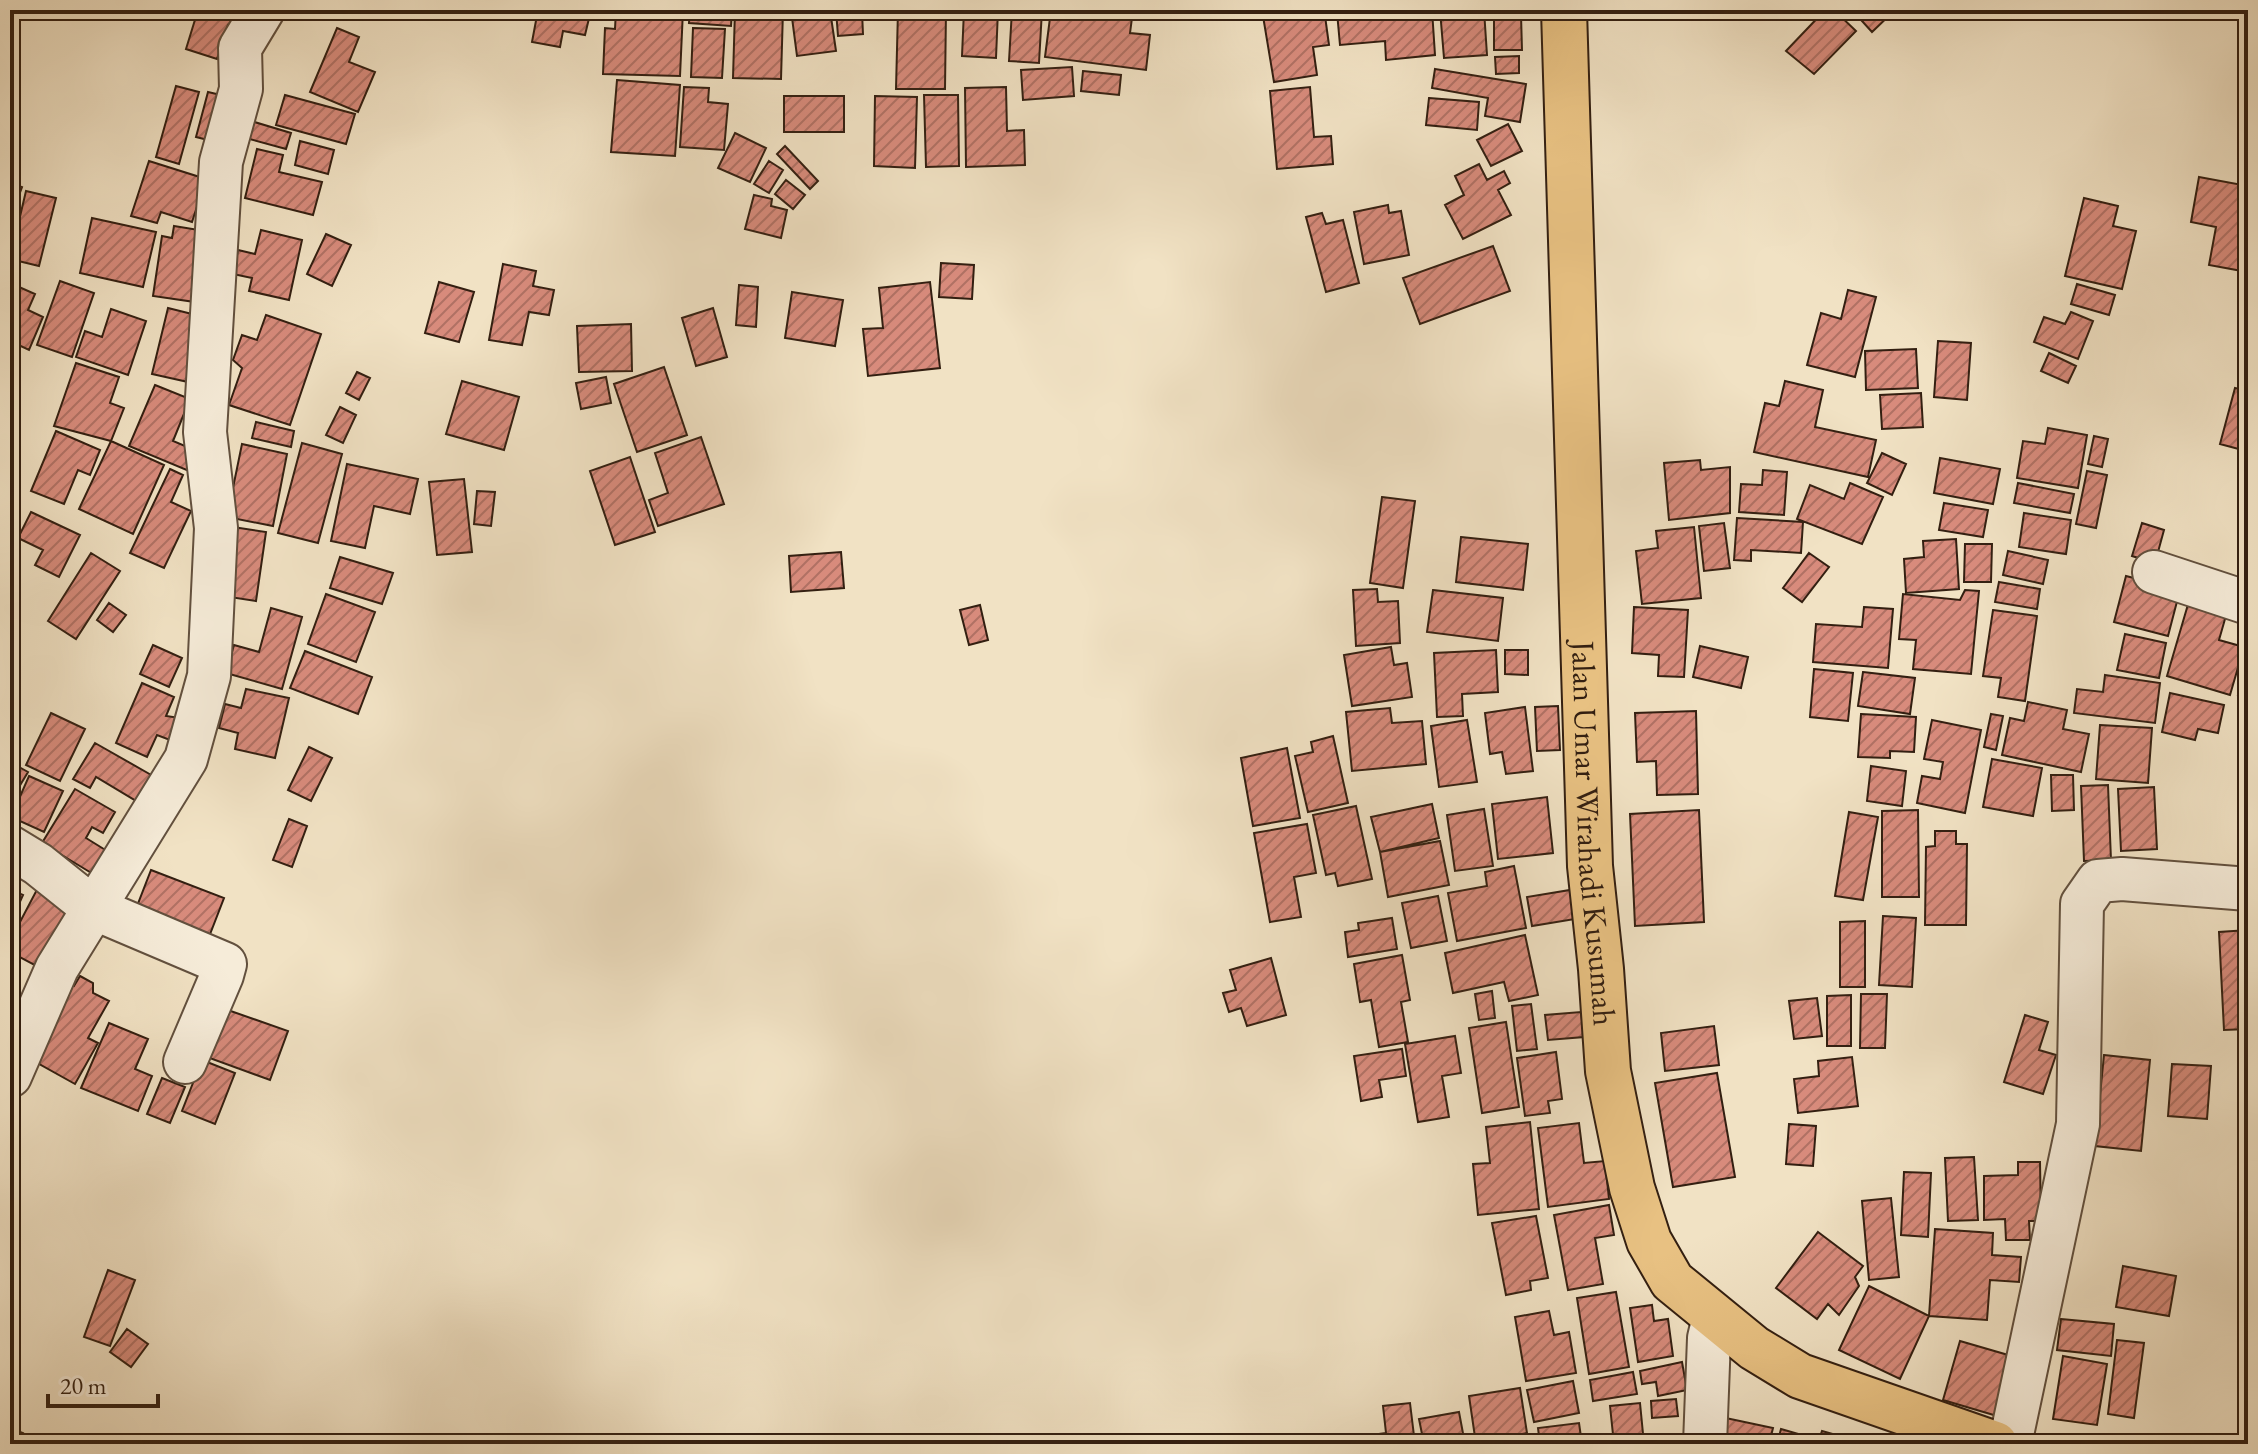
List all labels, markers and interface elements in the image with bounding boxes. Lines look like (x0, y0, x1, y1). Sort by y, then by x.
street label: Jalan Umar Wirahadi Kusumah (1562, 637, 1626, 1027)
scale bar (48, 1358, 158, 1408)
text: 20 m (60, 1370, 107, 1401)

